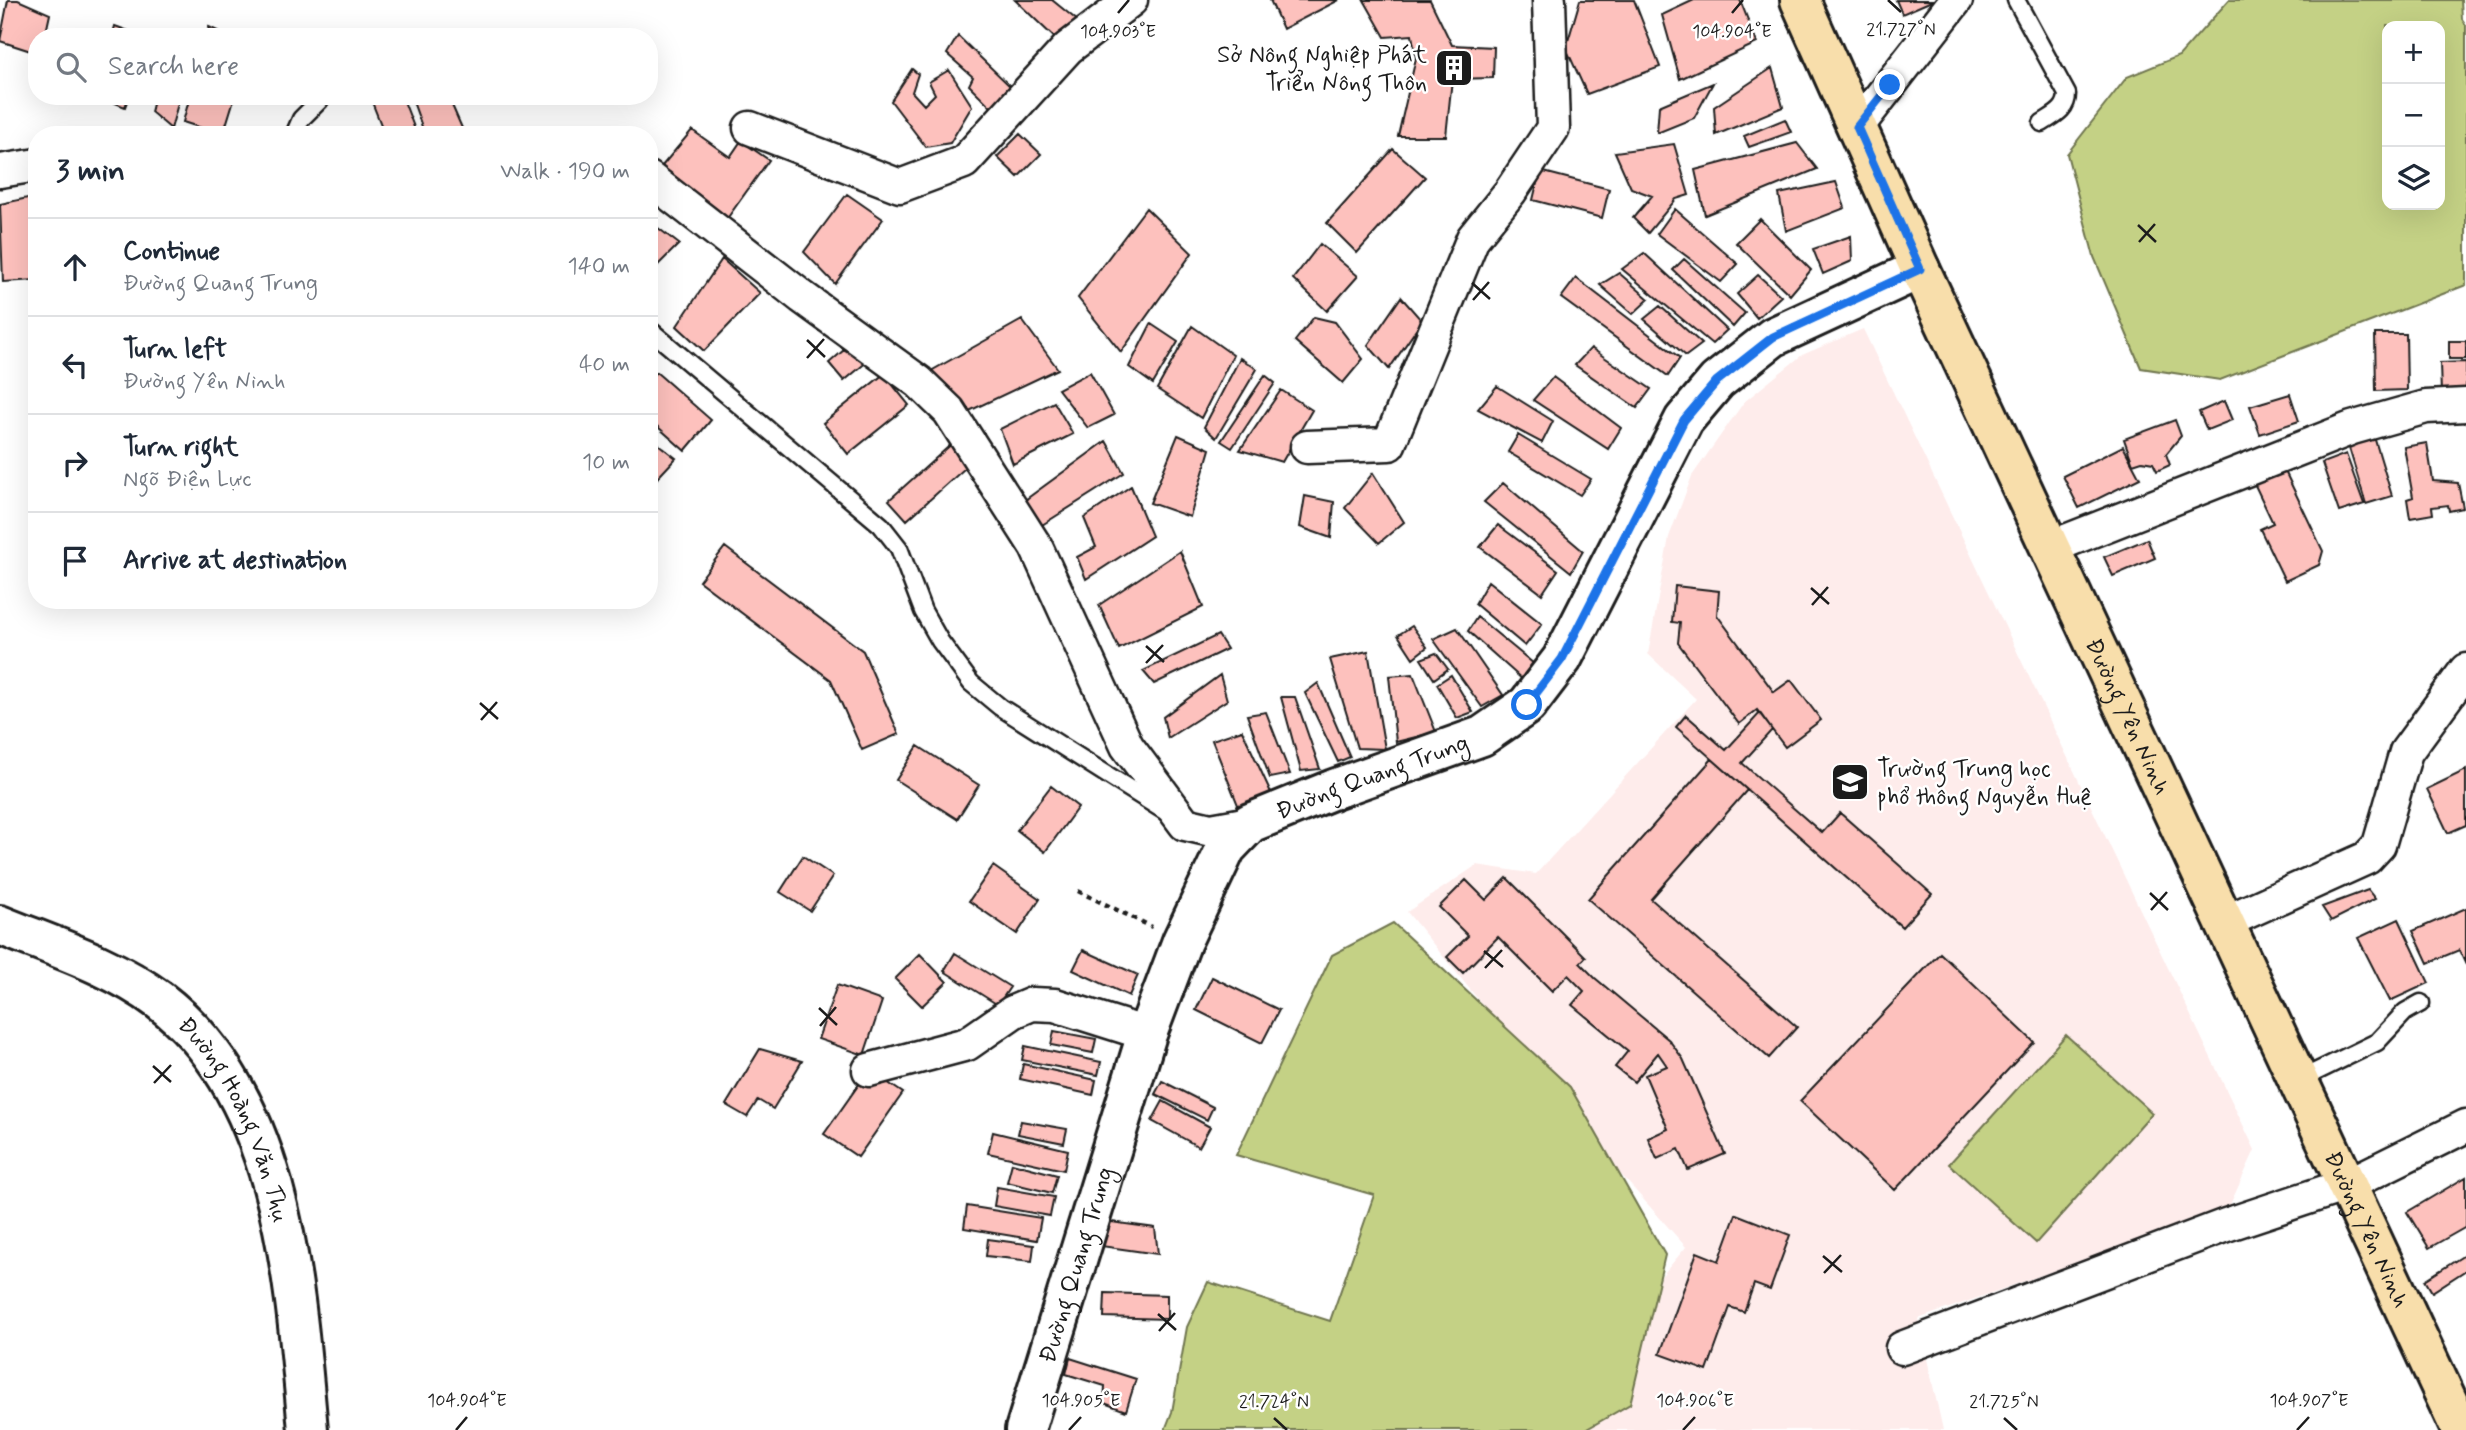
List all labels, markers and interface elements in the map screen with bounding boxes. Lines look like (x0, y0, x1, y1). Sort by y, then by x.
text: 21.727°N (1866, 18, 1936, 42)
text: 104.903°E (1080, 20, 1156, 44)
text: 104.904°E (1692, 20, 1772, 44)
map controls (2382, 21, 2445, 210)
button: + (2382, 21, 2445, 84)
search box (28, 28, 658, 105)
place label: Sở Nông Nghiệp Phát Triển Nông Thôn (1217, 40, 1427, 102)
building icon: Sở Nông Nghiệp Phát Triển Nông Thôn (1433, 47, 1475, 89)
icon: search (52, 48, 90, 86)
text: Search here (108, 50, 239, 84)
route end (1874, 69, 1905, 100)
button: − (2382, 84, 2445, 147)
button: layers (2382, 147, 2445, 210)
text: 3 min (56, 152, 125, 191)
text: Walk · 190 m (500, 157, 630, 187)
text: Continue (123, 235, 220, 269)
icon: ahead (56, 248, 94, 286)
text: 140 m (567, 252, 630, 282)
text: Đường Quang Trung (123, 269, 318, 299)
text: Turn left (123, 333, 227, 367)
icon: left (56, 346, 94, 384)
text: 40 m (579, 350, 630, 380)
text: Đường Yên Ninh (123, 367, 286, 397)
text: Turn right (123, 431, 239, 465)
icon: right (56, 444, 94, 482)
text: 10 m (582, 448, 630, 478)
text: Ngõ Điện Lực (123, 465, 252, 495)
icon: arrive (56, 542, 94, 580)
text: Arrive at destination (123, 544, 347, 578)
street label: Đường Yên Ninh (2077, 633, 2177, 800)
route start (1511, 689, 1542, 720)
street label: Đường Quang Trung (1272, 728, 1474, 828)
place label: Trường Trung học phổ thông Nguyễn Huệ (1877, 754, 2092, 816)
school or university icon: Trường Trung học phổ thông Nguyễn Huệ (1829, 761, 1871, 803)
street label: Đường Hoàng Văn Thụ (170, 1011, 296, 1227)
street label: Đường Yên Ninh (2316, 1146, 2416, 1313)
street label: Đường Quang Trung (1033, 1163, 1124, 1367)
text: 104.904°E (427, 1389, 507, 1413)
text: 104.905°E (1042, 1389, 1120, 1413)
text: 104.906°E (1656, 1389, 1734, 1413)
text: 104.907°E (2270, 1389, 2348, 1413)
text: 21.724°N (1239, 1390, 1309, 1414)
text: 21.725°N (1969, 1390, 2039, 1414)

